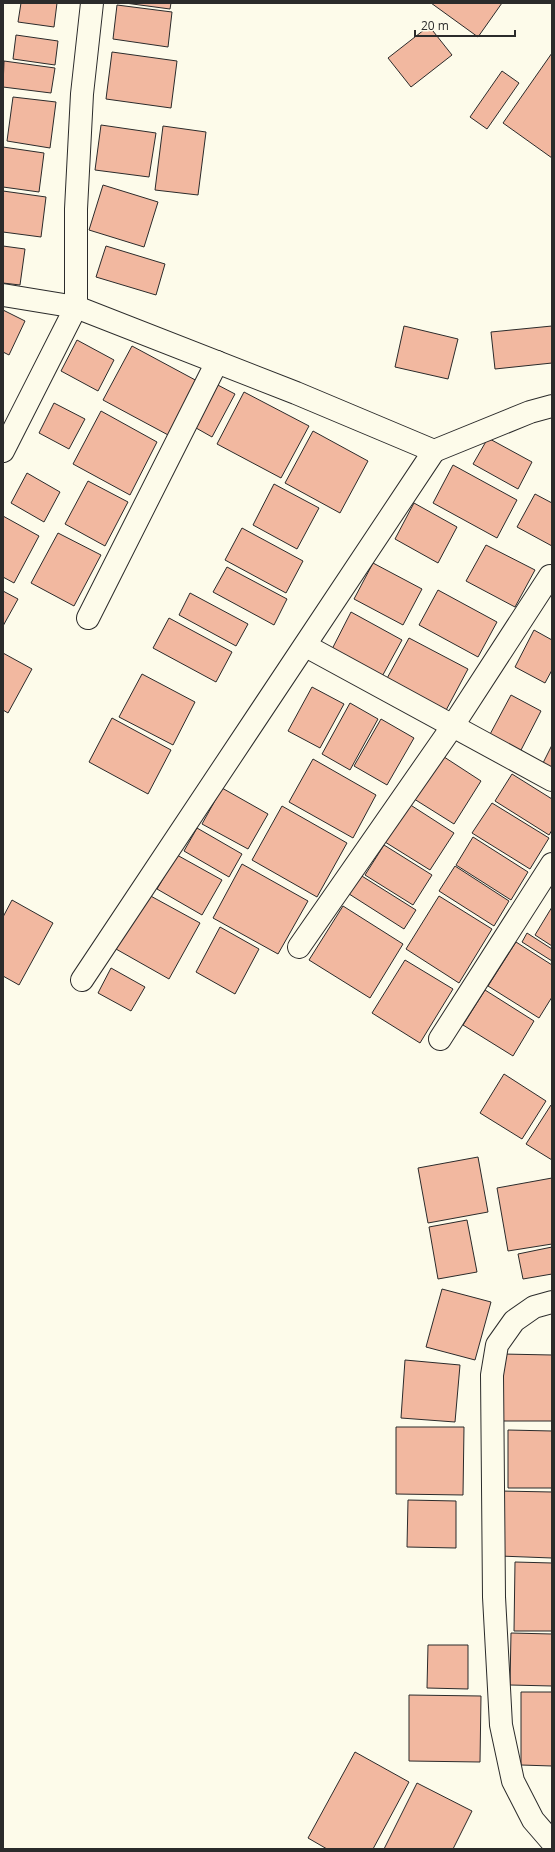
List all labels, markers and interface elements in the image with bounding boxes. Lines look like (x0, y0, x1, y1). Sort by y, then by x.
scale bar (415, 12, 515, 38)
text: 20 m (421, 17, 449, 34)

